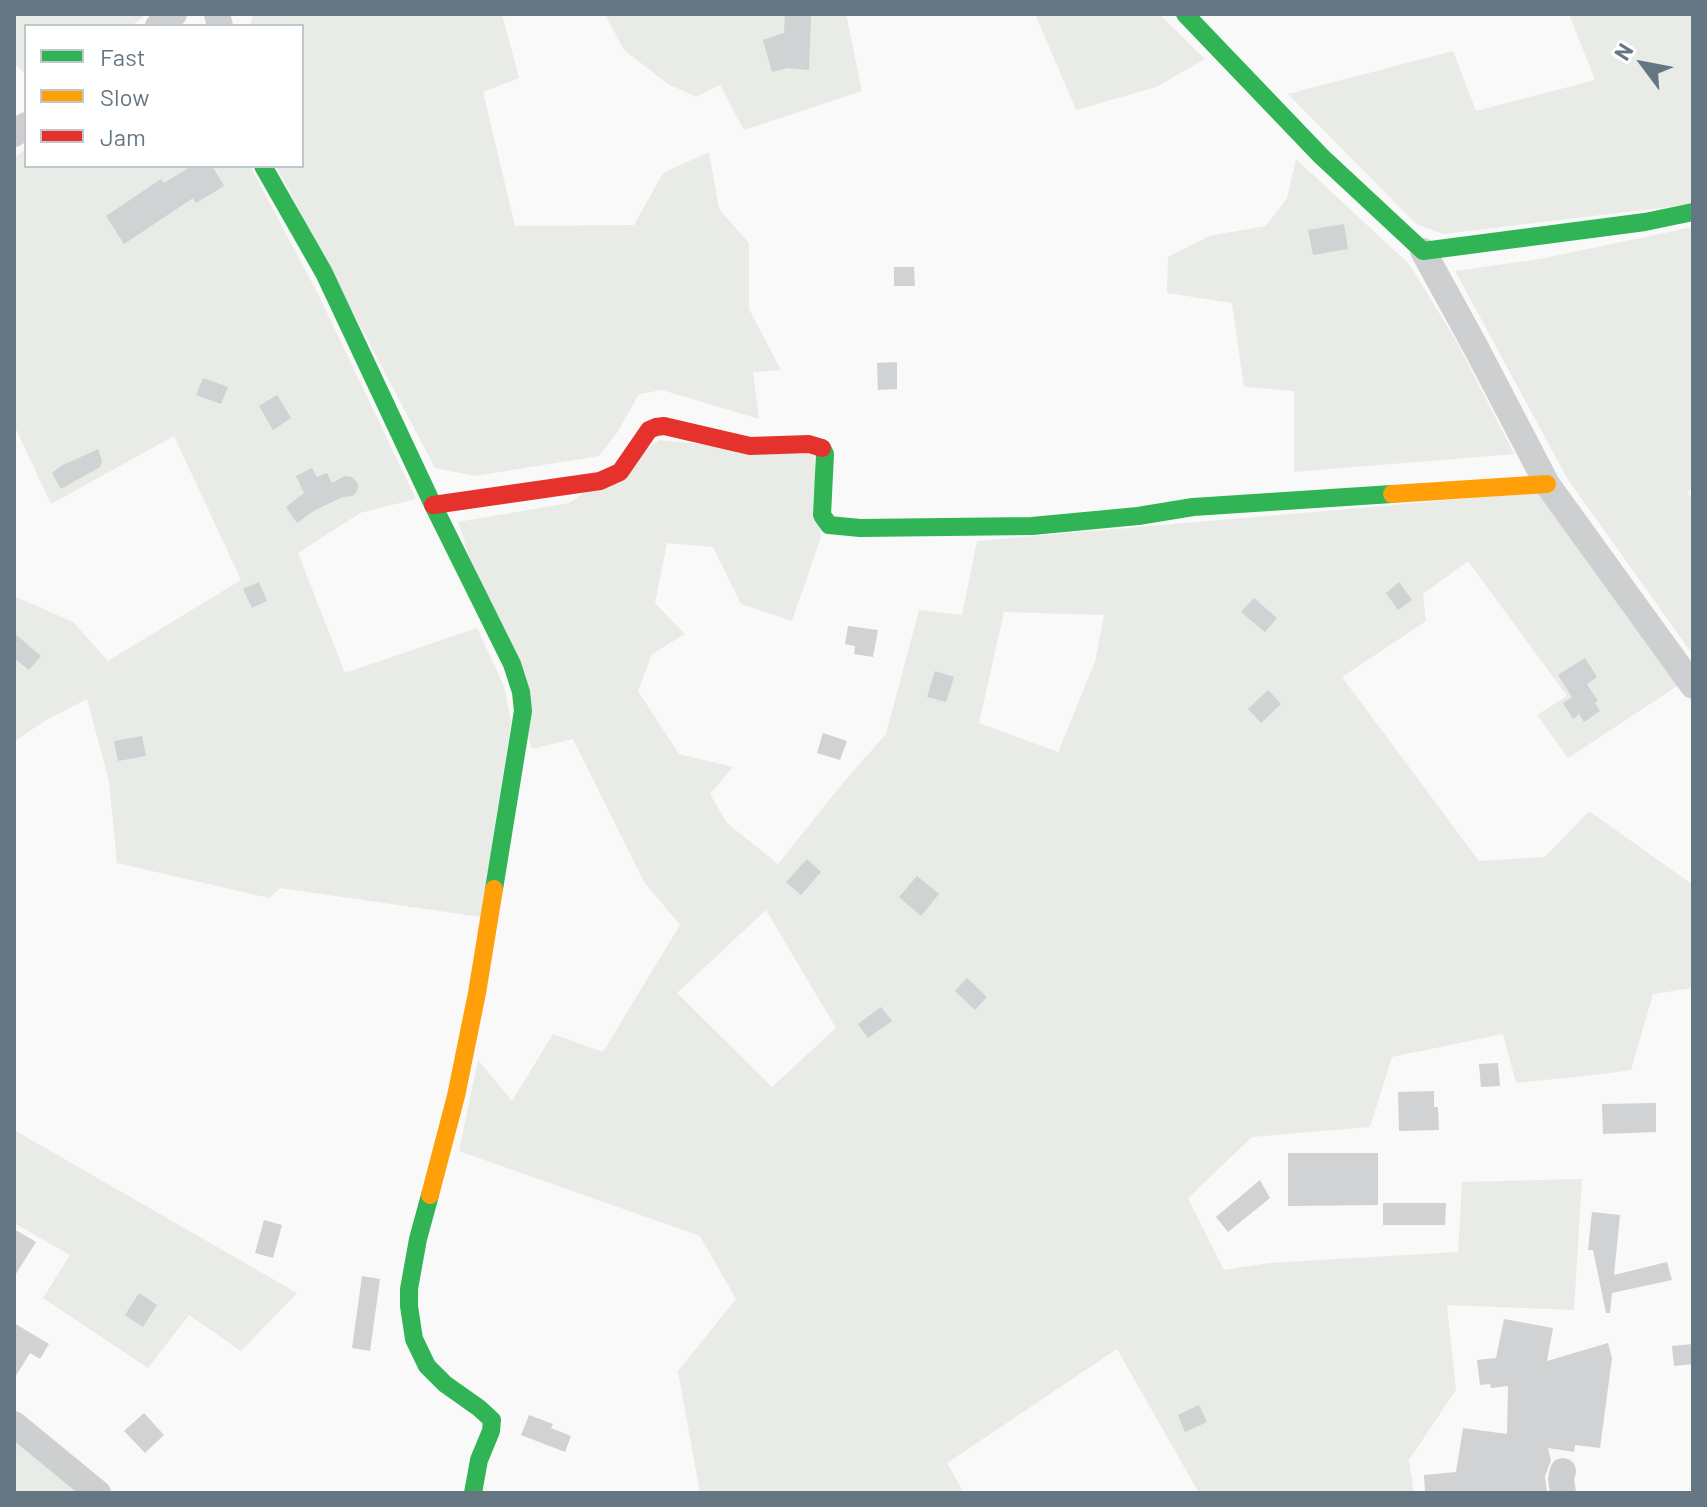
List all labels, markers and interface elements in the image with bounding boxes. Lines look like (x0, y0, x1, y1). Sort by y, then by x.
legend (24, 24, 304, 168)
north arrow (1603, 24, 1683, 104)
text: N (1608, 38, 1638, 64)
text: Fast (100, 42, 145, 71)
text: Slow (100, 82, 149, 111)
text: Jam (100, 122, 146, 151)

